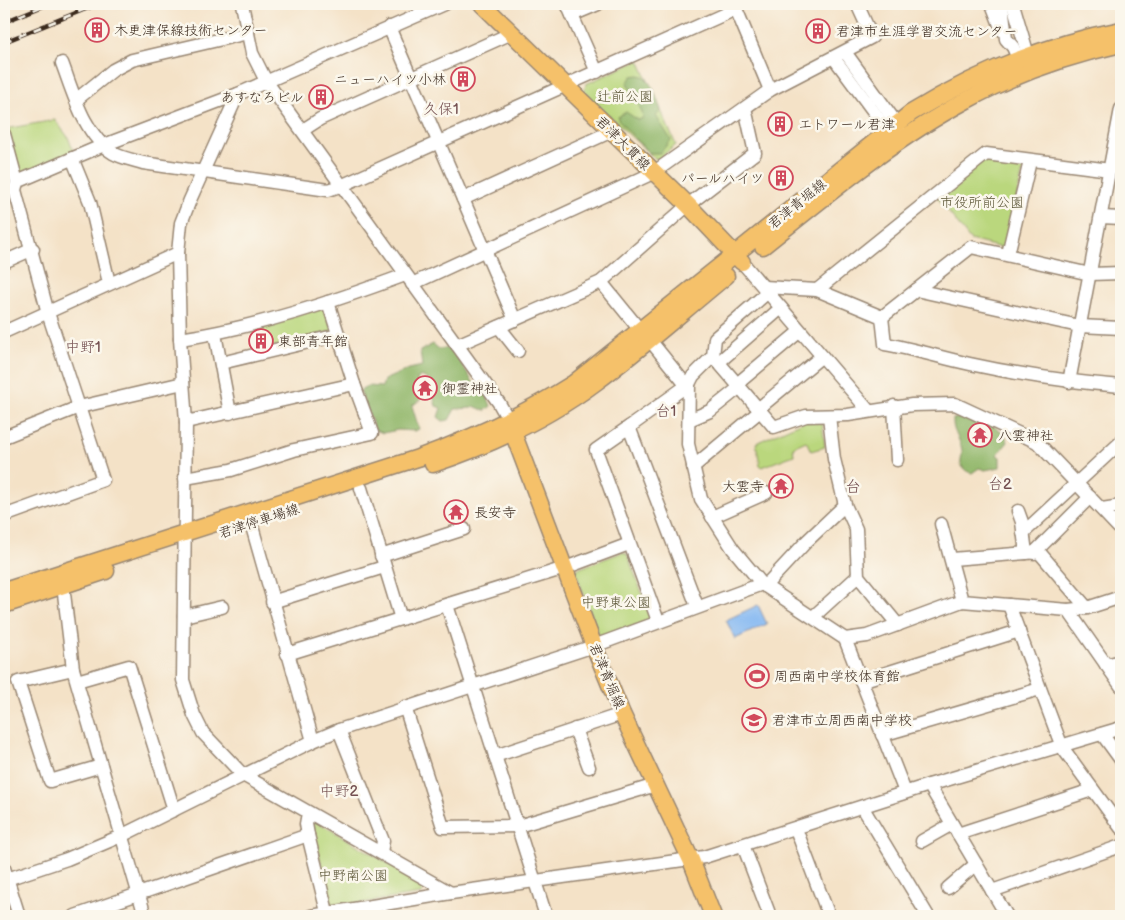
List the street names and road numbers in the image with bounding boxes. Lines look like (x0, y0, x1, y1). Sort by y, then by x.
street label: 君津大貫線 (592, 112, 654, 174)
street label: 君津青堀線 (764, 175, 830, 233)
street label: 君津停車場線 (216, 500, 302, 542)
street label: 君津青堀線 (586, 640, 628, 712)

